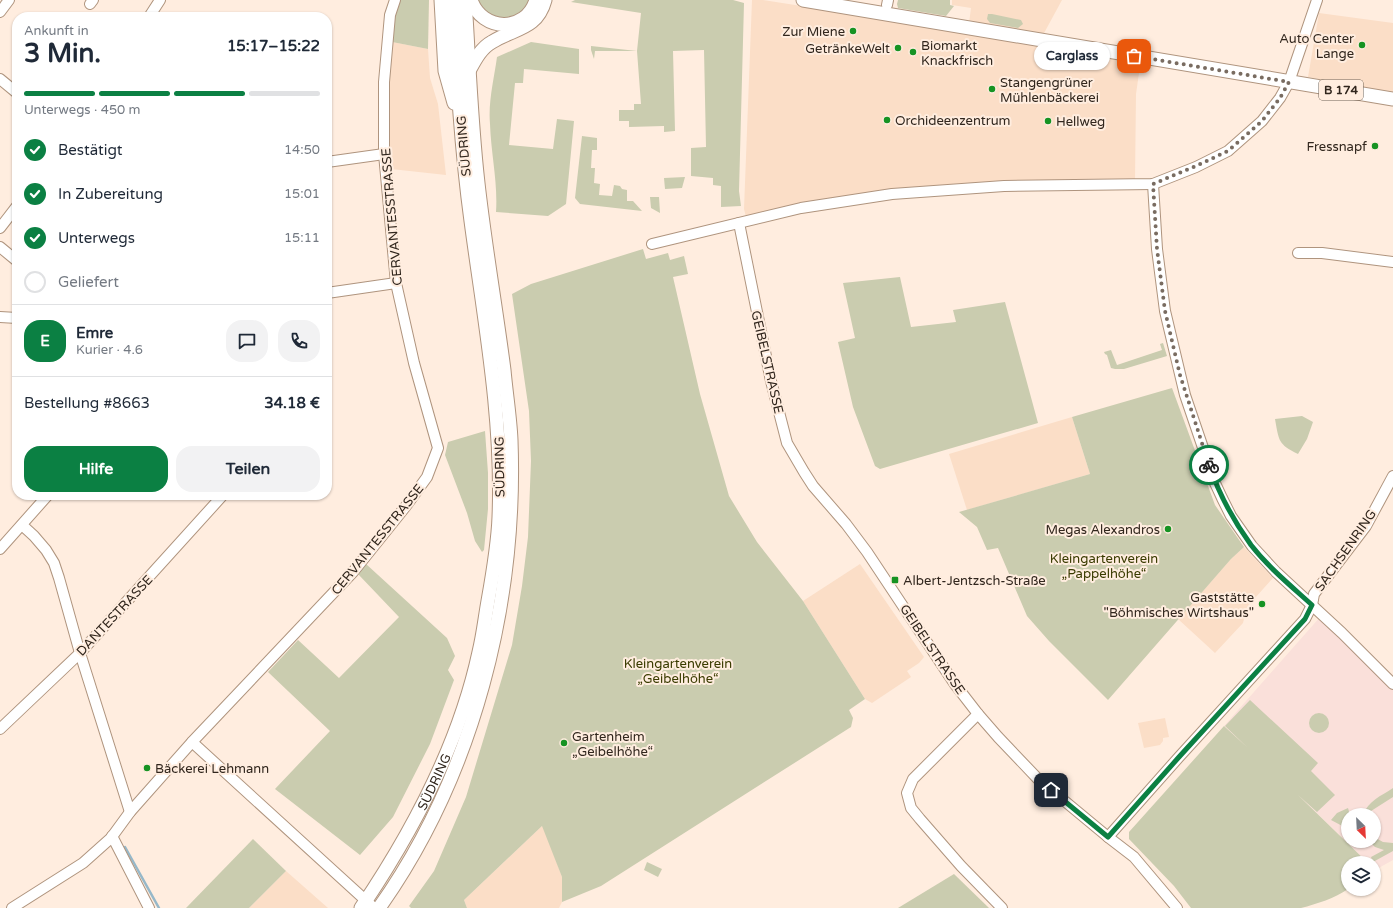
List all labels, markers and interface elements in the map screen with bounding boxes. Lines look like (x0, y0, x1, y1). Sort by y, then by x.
text: Ankunft in (24, 23, 89, 39)
place label: Zur Miene (782, 24, 845, 40)
marker: Zur Miene (848, 26, 858, 36)
place label: Auto Center Lange (1279, 31, 1354, 62)
text: 15:17–15:22 (227, 37, 320, 55)
text: 3 Min. (24, 38, 101, 69)
place label: Biomarkt Knackfrisch (921, 38, 993, 69)
pin (1117, 39, 1151, 73)
marker: Auto Center Lange (1357, 40, 1367, 50)
place label: GetränkeWelt (805, 41, 890, 57)
callout: Carglass (1034, 42, 1110, 70)
marker: GetränkeWelt (893, 43, 903, 53)
icon: bag (1123, 45, 1145, 67)
marker: Biomarkt Knackfrisch (908, 47, 918, 57)
text: Carglass (1046, 48, 1098, 64)
place label: Stangengrüner Mühlenbäckerei (1000, 75, 1099, 106)
road number: B 174 (1319, 80, 1363, 100)
marker: Stangengrüner Mühlenbäckerei (987, 84, 997, 94)
text: Unterwegs · 450 m (24, 102, 141, 118)
place label: Orchideenzentrum (895, 113, 1011, 129)
place label: Hellweg (1056, 114, 1105, 130)
street label: SÜDRING (453, 115, 475, 177)
marker: Orchideenzentrum (882, 115, 892, 125)
marker: Hellweg (1043, 116, 1053, 126)
icon: check (24, 139, 46, 161)
place label: Fressnapf (1306, 139, 1367, 155)
text: Bestätigt (58, 141, 123, 159)
marker: Fressnapf (1370, 141, 1380, 151)
text: 14:50 (284, 142, 320, 158)
street label: CERVANTESSTRASSE (378, 147, 406, 286)
icon: check (24, 183, 46, 205)
text: In Zubereitung (58, 185, 163, 203)
text: 15:01 (284, 186, 320, 202)
icon: check (24, 227, 46, 249)
text: Unterwegs (58, 229, 135, 247)
text: 15:11 (284, 230, 320, 246)
text: Geliefert (58, 273, 119, 291)
street label: GEIBELSTRASSE (747, 309, 787, 415)
button: chat (226, 320, 268, 362)
button: phone (278, 320, 320, 362)
text: Emre (76, 324, 113, 342)
text: E (40, 332, 50, 350)
text: Kurier · 4.6 (76, 342, 143, 358)
text: Bestellung #8663 (24, 394, 150, 412)
text: 34.18 € (264, 394, 320, 412)
street label: SÜDRING (491, 436, 509, 498)
courier (1189, 445, 1229, 485)
button: Hilfe (24, 446, 168, 492)
button: Teilen (176, 446, 320, 492)
icon: bike (1198, 454, 1220, 476)
street label: CERVANTESSTRASSE (328, 481, 427, 598)
street label: SACHSENRING (1312, 507, 1380, 595)
place label: Megas Alexandros (1046, 522, 1160, 538)
marker: Megas Alexandros (1163, 524, 1173, 534)
park label: Kleingartenverein „Pappelhöhe“ (1050, 551, 1158, 582)
street label: DANTESTRASSE (73, 572, 156, 659)
place label: Albert-Jentzsch-Straße (903, 573, 1046, 589)
marker: Albert-Jentzsch-Straße (890, 575, 900, 585)
place label: Gaststätte "Böhmisches Wirtshaus" (1104, 590, 1254, 621)
marker: Gaststätte "Böhmisches Wirtshaus" (1257, 599, 1267, 609)
street label: GEIBELSTRASSE (896, 601, 968, 698)
park label: Kleingartenverein „Geibelhöhe“ (624, 656, 732, 687)
place label: Gartenheim „Geibelhöhe“ (572, 729, 653, 760)
marker: Gartenheim „Geibelhöhe“ (559, 738, 569, 748)
street label: SÜDRING (414, 751, 455, 813)
place label: Bäckerei Lehmann (155, 761, 269, 777)
marker: Bäckerei Lehmann (142, 763, 152, 773)
pin (1034, 773, 1068, 807)
icon: home (1040, 779, 1062, 801)
north arrow (1341, 808, 1381, 848)
map controls (1341, 808, 1381, 896)
button: layers (1341, 856, 1381, 896)

